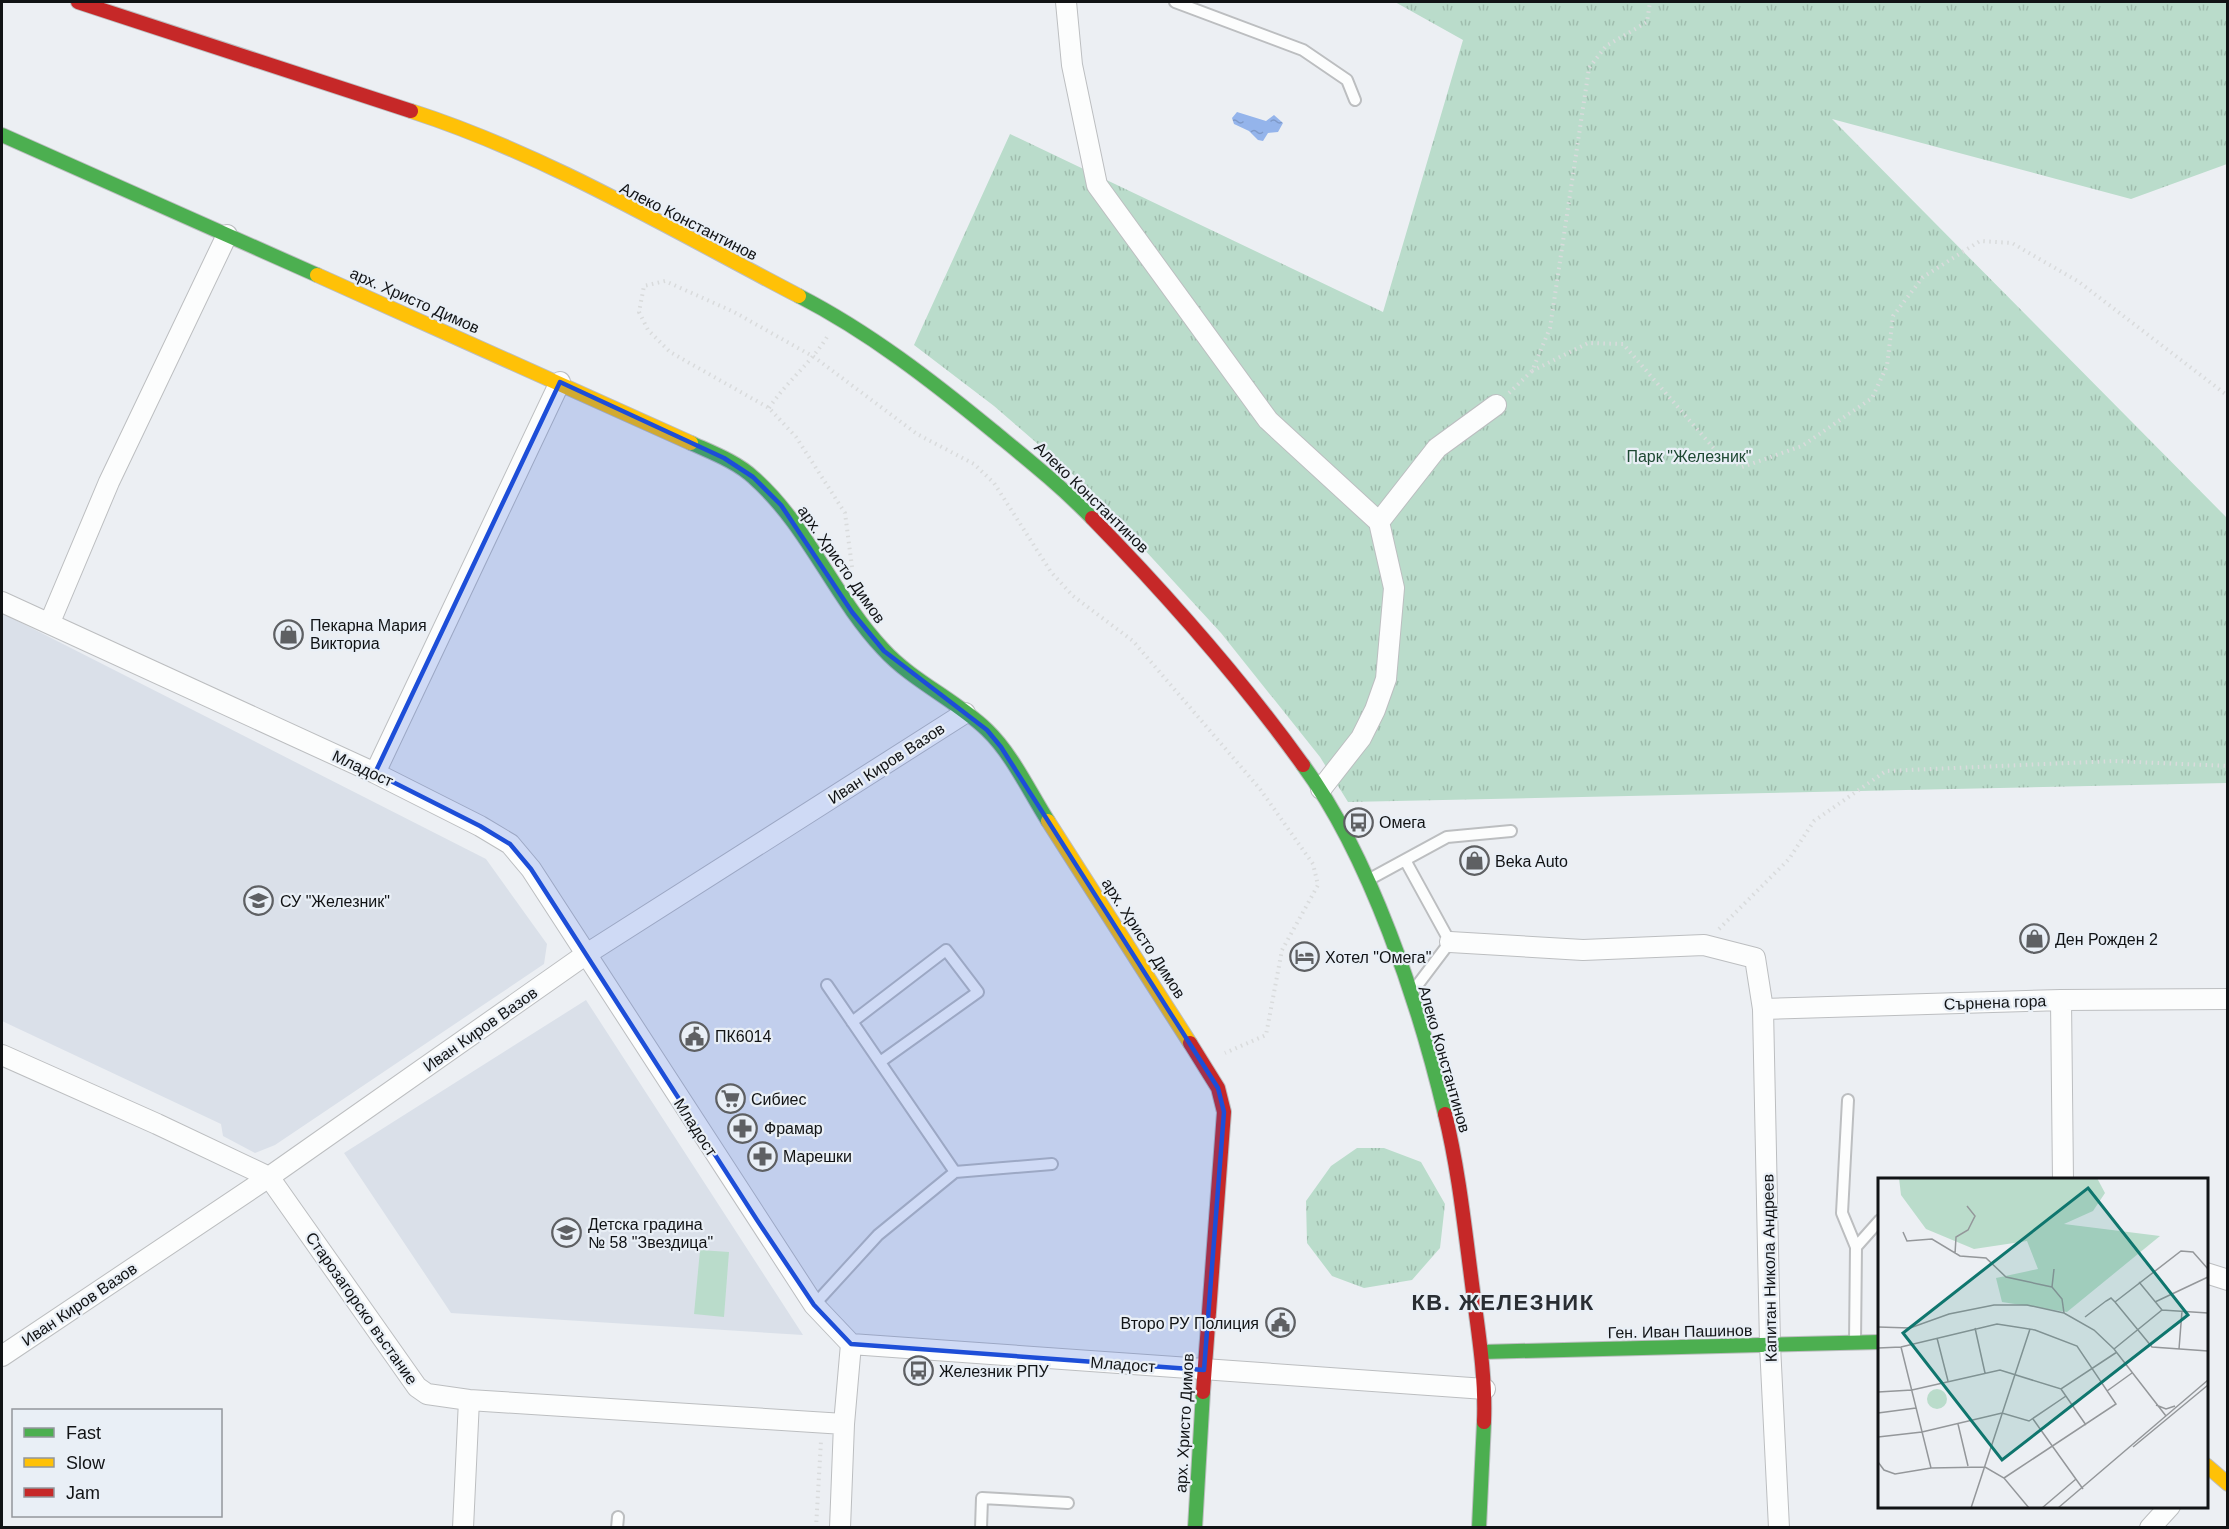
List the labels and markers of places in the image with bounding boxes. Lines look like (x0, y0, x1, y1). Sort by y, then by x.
place label: Пекарна Мария Викториа (310, 617, 427, 652)
shop icon: Пекарна Мария Викториа (273, 618, 305, 650)
bus stop icon: Омега (1342, 806, 1374, 838)
place label: Омега (1379, 814, 1426, 831)
shop icon: Beka Auto (1458, 845, 1490, 877)
place label: Beka Auto (1495, 853, 1568, 870)
school or university icon: СУ "Железник" (243, 885, 275, 917)
place label: СУ "Железник" (280, 893, 390, 910)
shop icon: Ден Рожден 2 (2018, 923, 2050, 955)
place label: Ден Рожден 2 (2055, 931, 2158, 948)
hotel icon: Хотел "Омега" (1288, 941, 1320, 973)
place label: Хотел "Омега" (1325, 949, 1431, 966)
public building icon: ПК6014 (678, 1020, 710, 1052)
place label: ПК6014 (715, 1028, 772, 1045)
supermarket icon: Сибиес (714, 1083, 746, 1115)
place label: Сибиес (751, 1091, 807, 1108)
pharmacy icon: Фрамар (727, 1112, 759, 1144)
place label: Фрамар (764, 1120, 823, 1137)
pharmacy icon: Марешки (746, 1140, 778, 1172)
place label: Марешки (783, 1148, 852, 1165)
place label: Детска градина № 58 "Звездица" (588, 1216, 713, 1251)
school or university icon: Детска градина № 58 "Звездица" (551, 1217, 583, 1249)
public building icon: Второ РУ Полиция (1264, 1307, 1296, 1339)
place label: Второ РУ Полиция (1121, 1315, 1259, 1332)
bus stop icon: Железник РПУ (902, 1355, 934, 1387)
place label: Железник РПУ (939, 1363, 1050, 1380)

